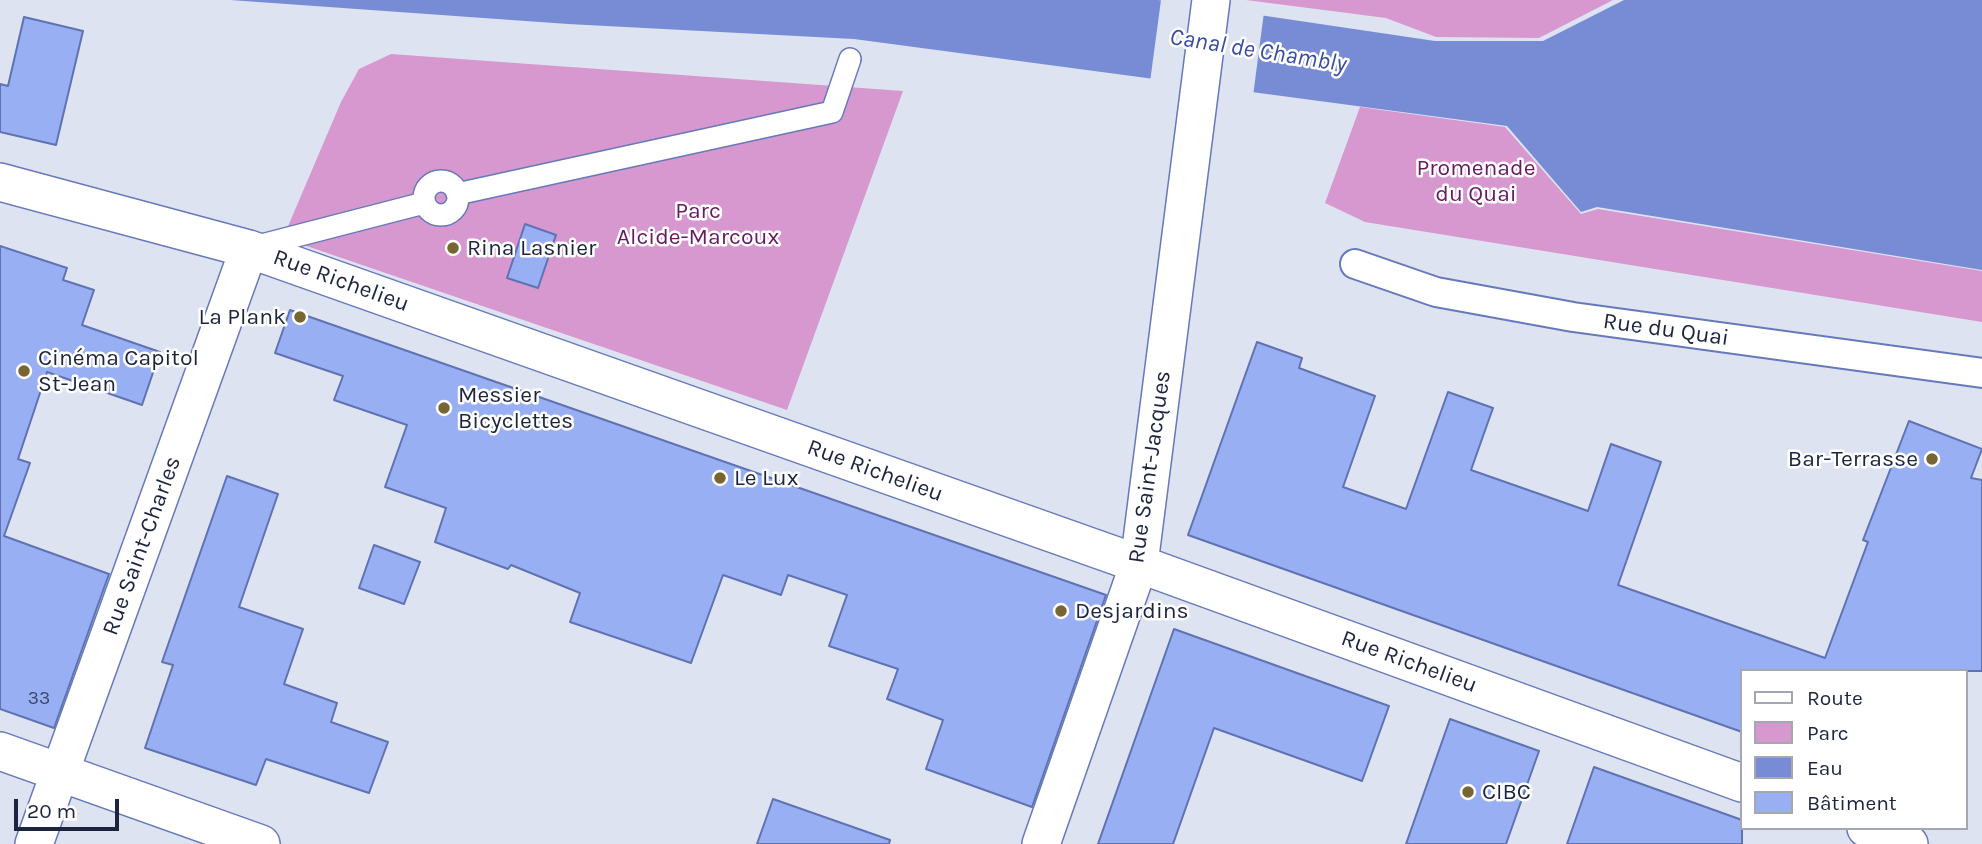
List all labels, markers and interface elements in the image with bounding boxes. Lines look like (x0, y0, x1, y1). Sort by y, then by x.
water label: Canal de Chambly (1168, 23, 1348, 79)
park label: Promenade du Quai (1417, 154, 1535, 208)
park label: Parc Alcide-Marcoux (617, 197, 779, 251)
place label: Rina Lasnier (467, 234, 596, 262)
marker: Rina Lasnier (445, 240, 461, 256)
street label: Rue Richelieu (269, 244, 413, 318)
place label: La Plank (198, 303, 286, 331)
street label: Rue du Quai (1601, 308, 1731, 352)
marker: La Plank (292, 309, 308, 325)
place label: Cinéma Capitol St-Jean (38, 344, 199, 398)
marker: Cinéma Capitol St-Jean (16, 363, 32, 379)
street label: Rue Saint-Jacques (1123, 369, 1177, 565)
place label: Messier Bicyclettes (458, 381, 573, 435)
marker: Messier Bicyclettes (436, 400, 452, 416)
street label: Rue Richelieu (803, 434, 947, 508)
place label: Bar-Terrasse (1788, 445, 1918, 473)
marker: Bar-Terrasse (1924, 451, 1940, 467)
street label: Rue Saint-Charles (97, 453, 187, 639)
place label: Le Lux (734, 464, 798, 492)
marker: Le Lux (712, 470, 728, 486)
place label: Desjardins (1075, 597, 1189, 625)
marker: Desjardins (1053, 603, 1069, 619)
street label: Rue Richelieu (1337, 625, 1481, 699)
legend (1741, 669, 1968, 830)
text: Route (1807, 686, 1863, 710)
house number: 33 (28, 688, 50, 710)
text: Parc (1807, 721, 1849, 745)
text: Eau (1807, 756, 1843, 780)
place label: CIBC (1482, 778, 1531, 806)
scale bar (18, 784, 122, 828)
marker: CIBC (1460, 784, 1476, 800)
text: Bâtiment (1807, 791, 1897, 815)
text: 20 m (27, 799, 76, 823)

